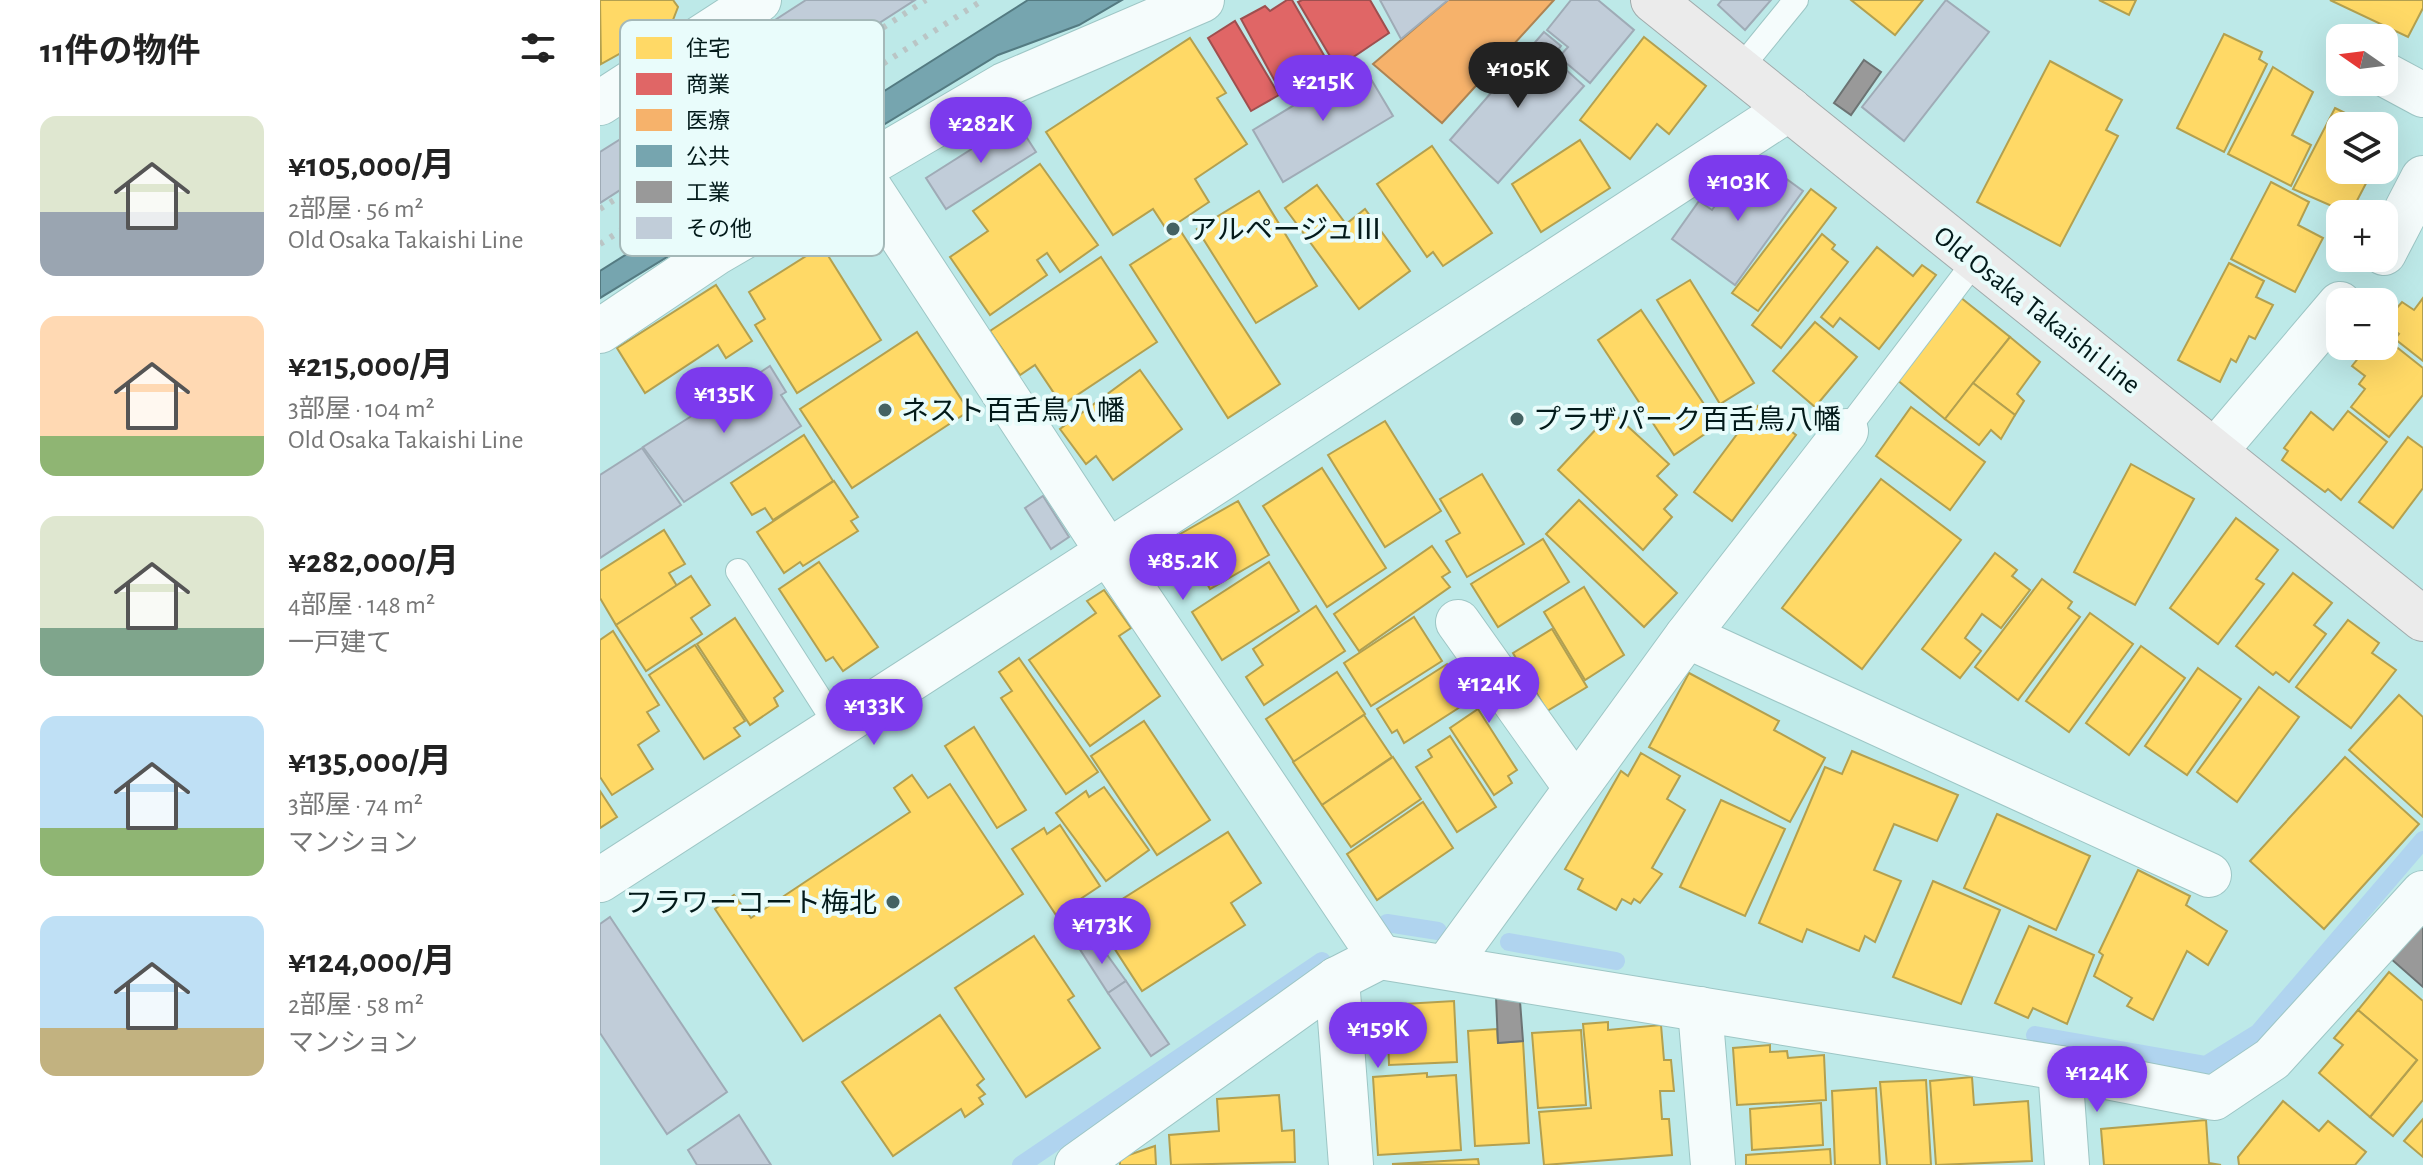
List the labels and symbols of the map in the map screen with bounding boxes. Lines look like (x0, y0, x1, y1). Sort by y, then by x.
legend (620, 20, 884, 256)
north arrow (2326, 24, 2398, 96)
text: 住宅 (686, 37, 730, 60)
pin: ¥105K (1462, 42, 1574, 110)
pin: ¥215K (1267, 55, 1379, 123)
text: 商業 (686, 73, 730, 96)
pin: ¥282K (925, 97, 1037, 165)
text: 医療 (686, 109, 730, 132)
text: 公共 (686, 145, 730, 168)
pin: ¥103K (1682, 155, 1794, 223)
text: 工業 (686, 181, 730, 204)
place label: アルページュⅢ (1189, 216, 1382, 245)
text: その他 (686, 217, 752, 240)
marker: アルページュⅢ (1164, 220, 1182, 238)
street label: Old Osaka Takaishi Line (1928, 222, 2145, 400)
pin: ¥135K (668, 367, 780, 435)
place label: ネスト百舌鳥八幡 (901, 396, 1125, 426)
marker: ネスト百舌鳥八幡 (876, 401, 894, 419)
place label: プラザパーク百舌鳥八幡 (1533, 405, 1841, 435)
marker: プラザパーク百舌鳥八幡 (1508, 410, 1526, 428)
pin: ¥85.2K (1118, 534, 1248, 602)
pin: ¥124K (1433, 657, 1545, 725)
pin: ¥133K (818, 679, 930, 747)
place label: フラワーコート梅北 (625, 888, 877, 918)
marker: フラワーコート梅北 (884, 893, 902, 911)
pin: ¥173K (1046, 898, 1158, 966)
pin: ¥159K (1322, 1002, 1434, 1070)
pin: ¥124K (2041, 1046, 2153, 1114)

